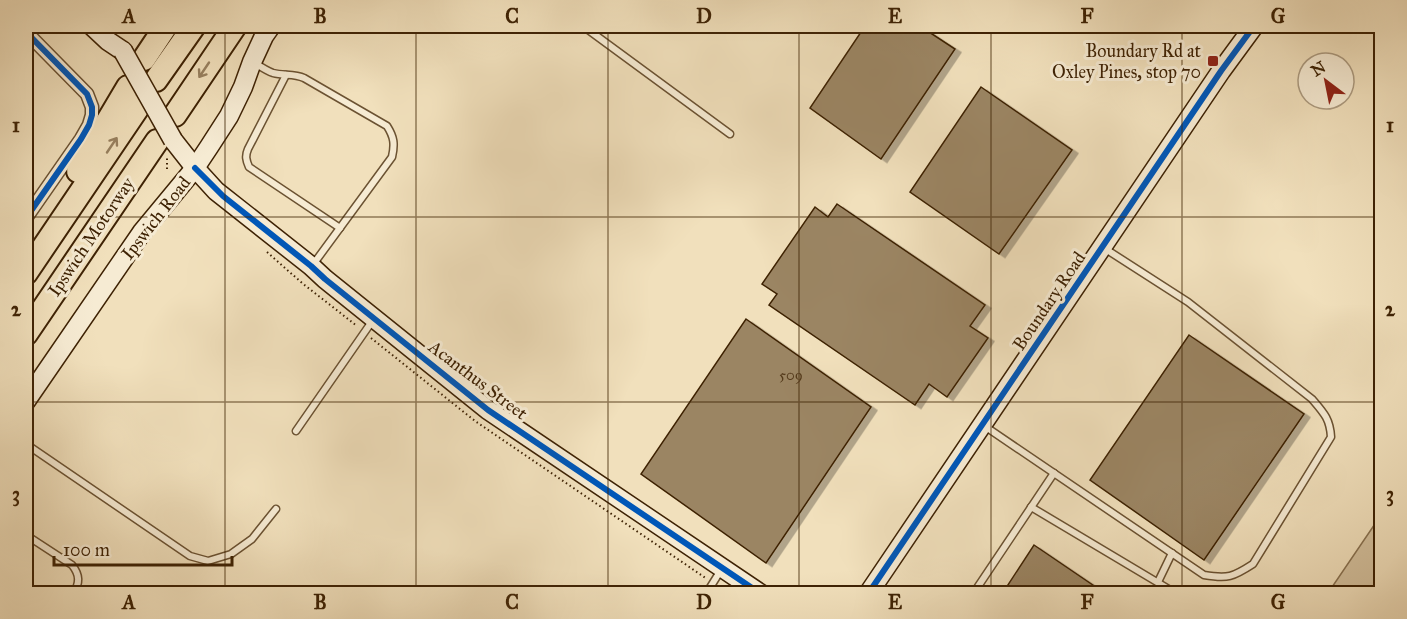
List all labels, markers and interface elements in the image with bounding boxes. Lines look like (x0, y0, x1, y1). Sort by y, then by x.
text: A (120, 4, 136, 28)
text: B (313, 4, 327, 28)
text: C (505, 4, 519, 28)
text: D (696, 4, 712, 28)
text: E (888, 4, 903, 28)
text: F (1080, 4, 1094, 28)
text: G (1271, 4, 1286, 28)
place label: Boundary Rd at Oxley Pines, stop 70 (1052, 40, 1202, 83)
north arrow (1296, 51, 1356, 111)
marker: Boundary Rd at Oxley Pines, stop 70 (1206, 54, 1220, 68)
text: N (1308, 57, 1329, 80)
one-way arrow (198, 61, 210, 78)
text: 1 (12, 113, 20, 137)
text: 1 (1386, 113, 1394, 137)
one-way arrow (106, 137, 118, 154)
street label: Ipswich Road (117, 172, 195, 264)
street label: Ipswich Motorway (43, 173, 139, 301)
street label: Boundary Road (1008, 247, 1090, 355)
text: 2 (11, 297, 22, 321)
text: 2 (1385, 297, 1396, 321)
street label: Acanthus Street (423, 335, 532, 425)
house number: 509 (779, 366, 803, 384)
text: 3 (12, 482, 20, 507)
text: 3 (1386, 482, 1394, 507)
scale bar (54, 529, 232, 567)
text: 100 m (63, 539, 110, 561)
text: A (120, 590, 136, 614)
text: B (313, 590, 327, 614)
text: C (505, 590, 519, 614)
text: D (696, 590, 712, 614)
text: E (888, 590, 903, 614)
text: F (1080, 590, 1094, 614)
text: G (1271, 590, 1286, 614)

